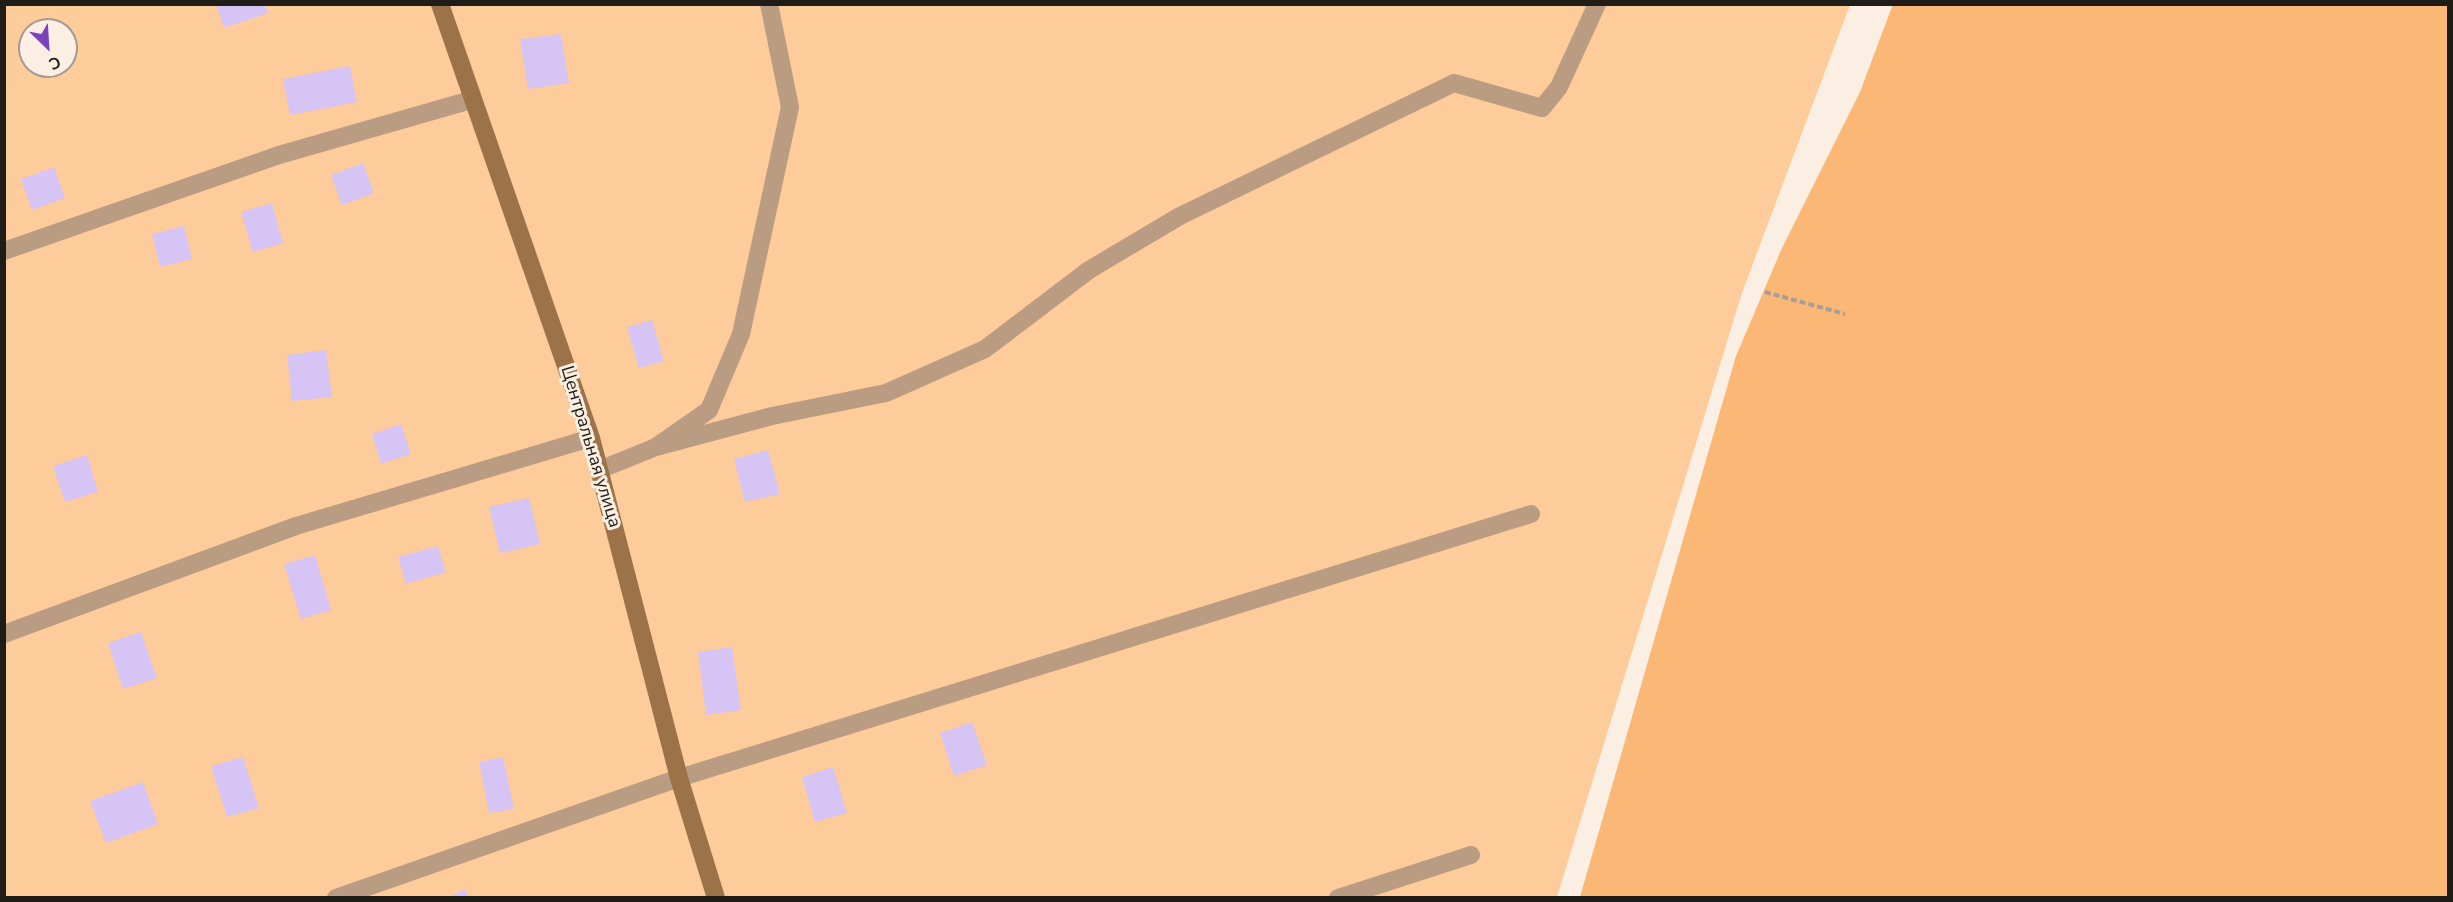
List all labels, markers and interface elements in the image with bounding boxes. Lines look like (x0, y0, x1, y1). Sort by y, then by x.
north arrow (18, 18, 78, 78)
text: С (45, 50, 64, 75)
street label: Центральная улица (555, 364, 625, 530)

